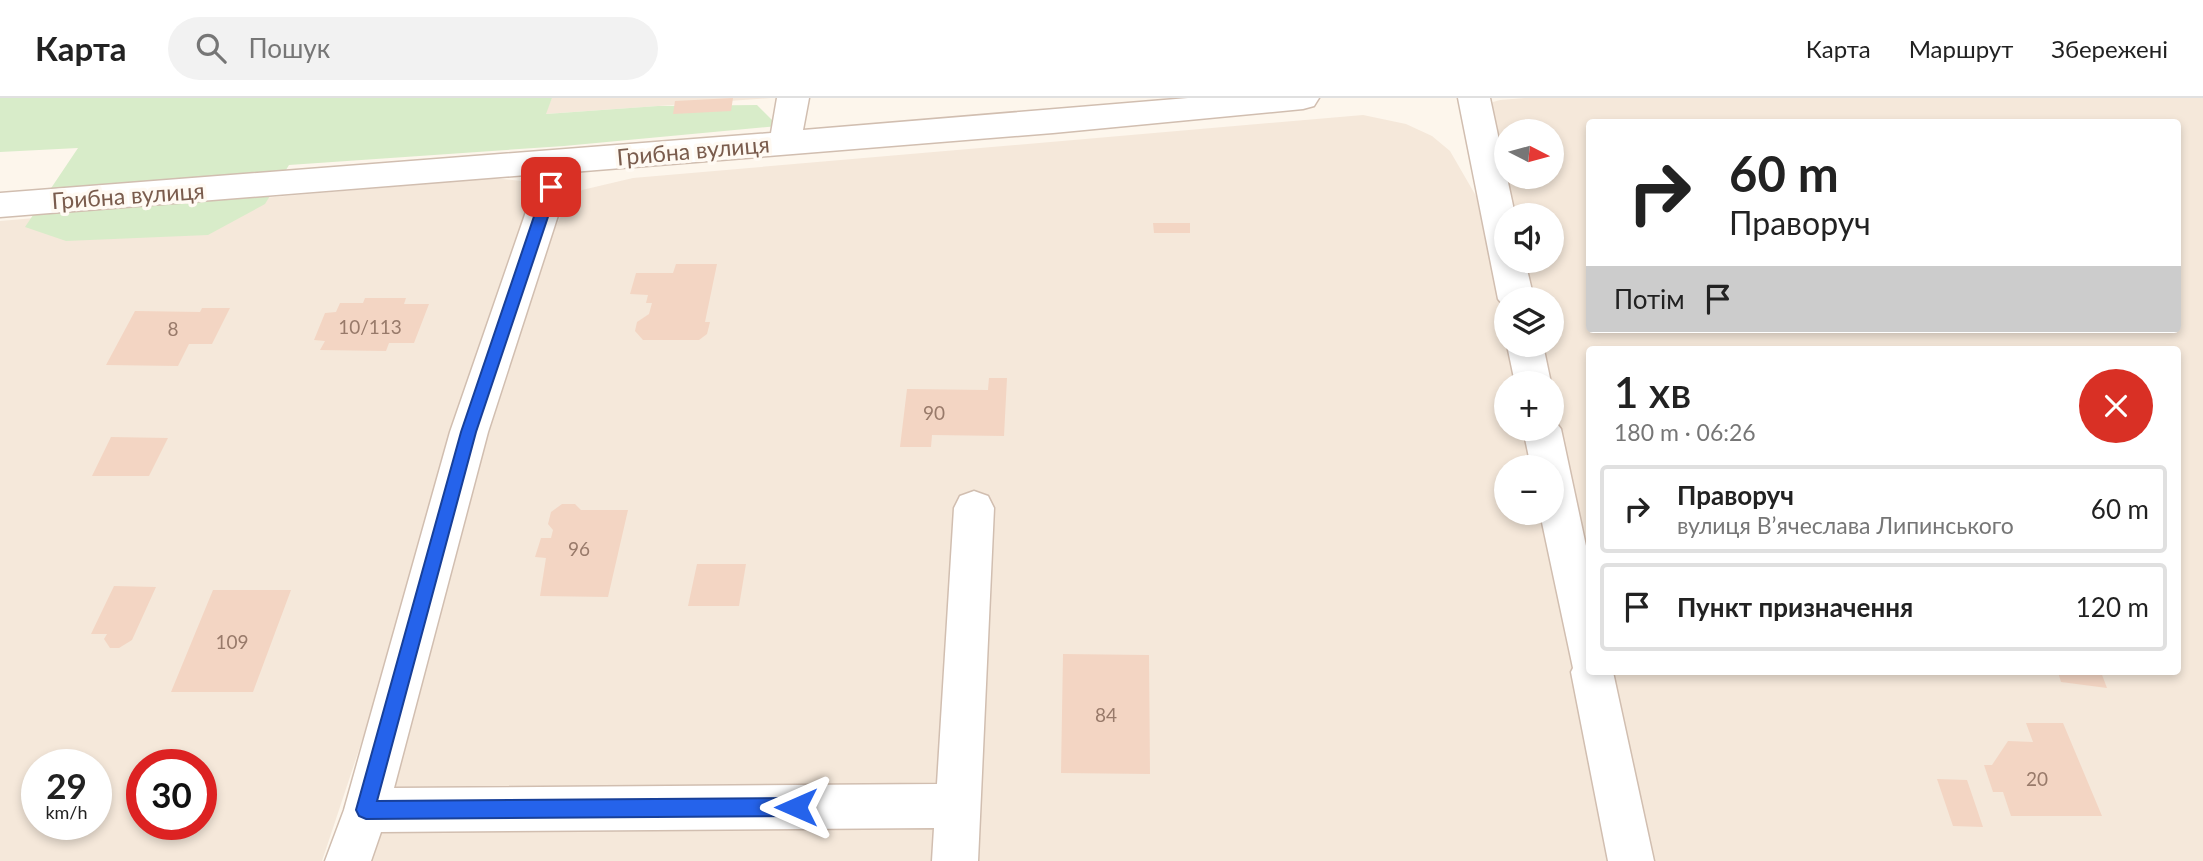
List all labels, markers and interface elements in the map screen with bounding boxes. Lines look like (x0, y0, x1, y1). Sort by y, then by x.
search box (168, 17, 658, 80)
text: Карта (35, 28, 126, 68)
icon: search (192, 29, 230, 67)
text: Пошук (248, 32, 330, 64)
text: Карта (1806, 34, 1871, 63)
text: Маршрут (1909, 34, 2013, 63)
text: Збережені (2051, 34, 2168, 63)
north arrow (1494, 119, 1564, 189)
map controls (1494, 119, 1564, 525)
street label: Грибна вулиця (615, 129, 771, 171)
text: 60 m (1729, 144, 1839, 202)
icon: right (1614, 147, 1705, 238)
pin (521, 157, 581, 217)
icon: arrive (532, 168, 570, 206)
street label: Грибна вулиця (51, 176, 205, 214)
button: sound (1494, 203, 1564, 273)
text: Праворуч (1729, 203, 1871, 242)
icon: arrive (1699, 280, 1737, 318)
text: Потім (1614, 283, 1685, 315)
button: layers (1494, 287, 1564, 357)
house number: 10/113 (338, 315, 402, 338)
house number: 8 (167, 317, 179, 340)
text: 1 хв (1614, 367, 1691, 417)
button: close (2079, 369, 2153, 443)
button: + (1494, 371, 1564, 441)
house number: 90 (923, 401, 945, 424)
text: 180 m · 06:26 (1614, 418, 1756, 446)
button: − (1494, 455, 1564, 525)
text: Праворуч (1677, 479, 1794, 511)
icon: right (1618, 490, 1656, 528)
text: 60 m (2091, 493, 2149, 525)
text: вулиця Вʼячеслава Липинського (1677, 511, 2014, 539)
house number: 96 (568, 537, 590, 560)
icon: arrive (1618, 588, 1656, 626)
text: Пункт призначення (1677, 591, 1913, 623)
text: 120 m (2076, 591, 2149, 623)
house number: 109 (215, 630, 249, 653)
house number: 84 (1095, 703, 1117, 726)
speed limit sign: 30 (126, 749, 217, 840)
text: 29 (46, 764, 87, 806)
house number: 20 (2026, 767, 2048, 790)
position arrow (759, 770, 833, 844)
text: km/h (45, 801, 88, 823)

